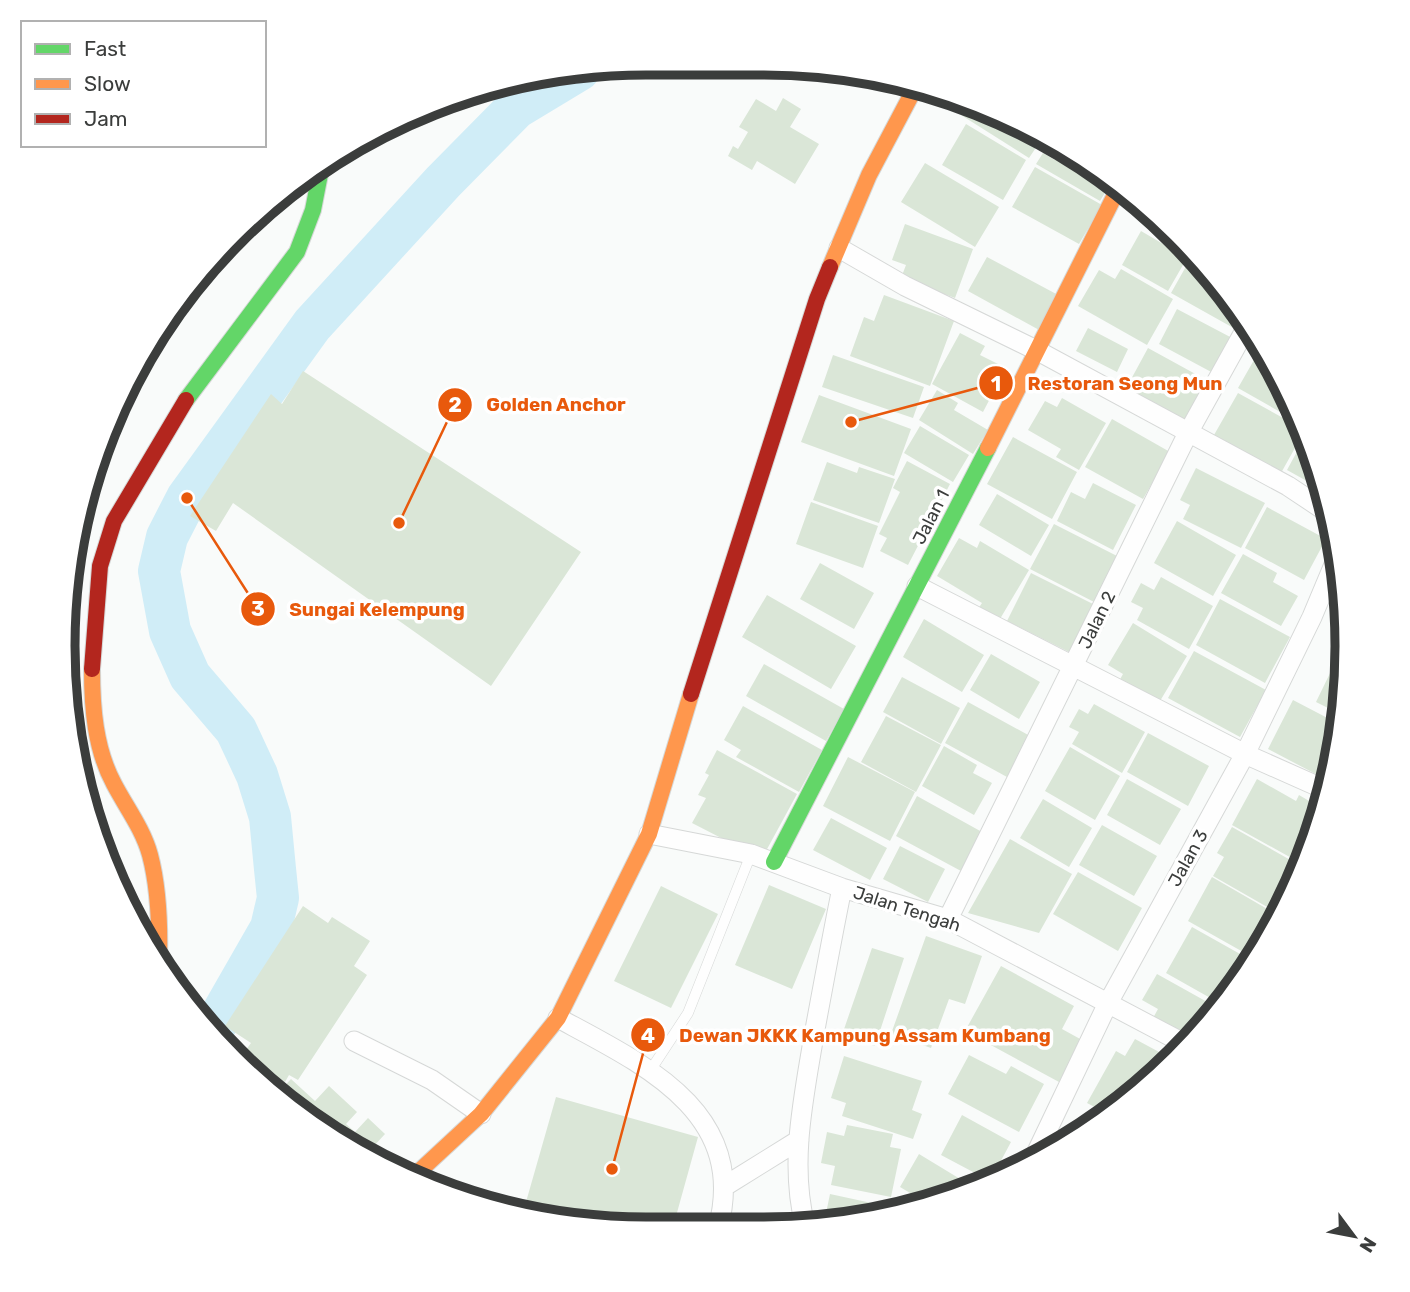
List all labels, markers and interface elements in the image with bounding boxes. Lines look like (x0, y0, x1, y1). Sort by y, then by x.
legend (21, 21, 266, 147)
text: Fast (84, 36, 126, 61)
text: Slow (84, 71, 131, 96)
text: Jam (84, 106, 128, 131)
callout: Restoran Seong Mun (978, 363, 1236, 403)
text: 1 (991, 371, 1001, 396)
text: Restoran Seong Mun (1027, 372, 1223, 395)
callout: Golden Anchor (437, 385, 640, 425)
text: 2 (448, 392, 462, 417)
text: Golden Anchor (486, 393, 626, 416)
street label: Jalan 1 (908, 486, 954, 548)
street label: Jalan 2 (1074, 588, 1120, 652)
callout: Sungai Kelempung (241, 589, 479, 629)
text: 3 (251, 596, 265, 621)
text: Sungai Kelempung (289, 598, 465, 621)
street label: Jalan 3 (1163, 826, 1213, 890)
street label: Jalan Tengah (850, 881, 964, 937)
callout: Dewan JKKK Kampung Assam Kumbang (630, 1015, 1066, 1055)
text: 4 (641, 1023, 655, 1048)
text: Dewan JKKK Kampung Assam Kumbang (679, 1024, 1051, 1047)
north arrow (1319, 1201, 1389, 1271)
text: N (1355, 1233, 1381, 1257)

